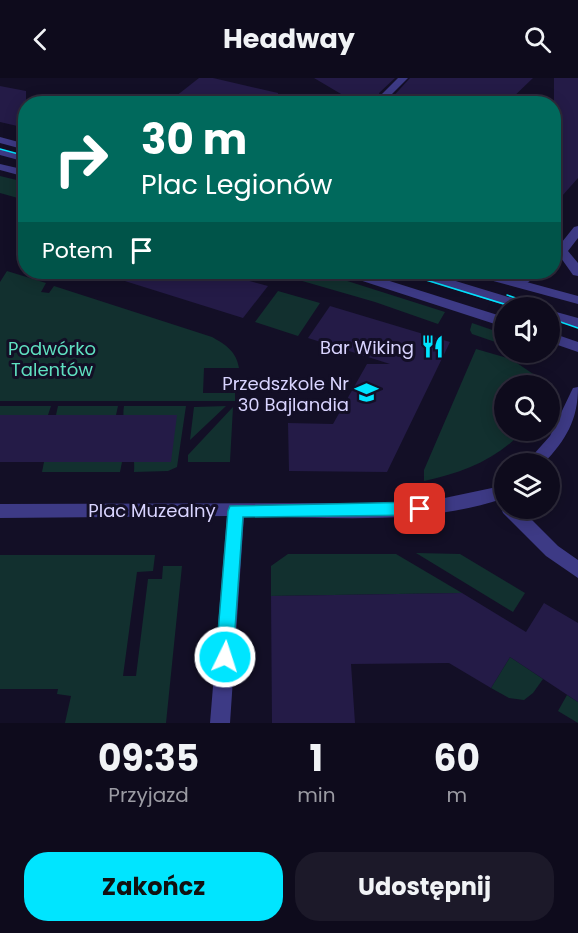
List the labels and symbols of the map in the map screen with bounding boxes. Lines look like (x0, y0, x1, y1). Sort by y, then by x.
restaurant icon: Bar Wiking (419, 334, 445, 360)
place label: Bar Wiking (320, 335, 414, 360)
park label: Podwórko Talentów (8, 336, 96, 382)
place label: Przedszkole Nr 30 Bajlandia (222, 371, 349, 417)
school or university icon: Przedszkole Nr 30 Bajlandia (354, 380, 380, 406)
pin (394, 483, 445, 534)
street label: Plac Muzealny (88, 498, 216, 523)
position arrow (193, 625, 257, 689)

